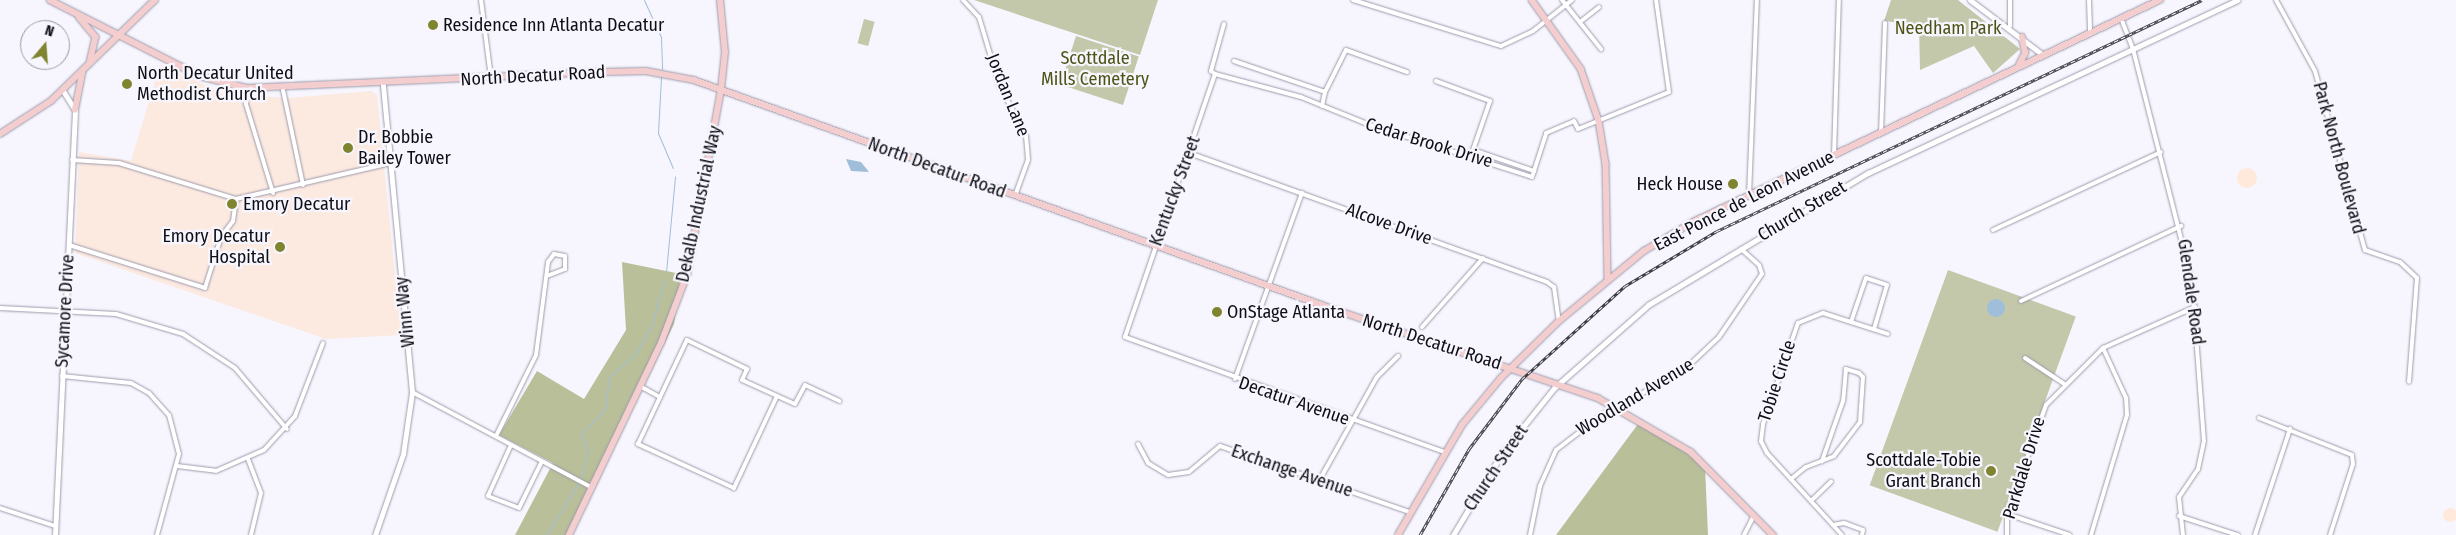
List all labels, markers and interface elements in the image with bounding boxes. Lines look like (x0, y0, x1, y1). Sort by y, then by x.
place label: Residence Inn Atlanta Decatur (443, 14, 664, 36)
park label: Needham Park (1895, 17, 2001, 39)
marker: Residence Inn Atlanta Decatur (427, 19, 439, 31)
north arrow (20, 20, 70, 70)
text: N (43, 22, 56, 41)
park label: Scottdale Mills Cemetery (1041, 48, 1149, 90)
street label: Jordan Lane (982, 50, 1034, 140)
street label: North Decatur Road (460, 61, 606, 91)
place label: North Decatur United Methodist Church (137, 63, 294, 106)
marker: North Decatur United Methodist Church (121, 78, 133, 90)
street label: Park North Boulevard (2308, 80, 2370, 236)
street label: Cedar Brook Drive (1363, 113, 1495, 173)
street label: Dekalb Industrial Way (672, 124, 726, 284)
place label: Dr. Bobbie Bailey Tower (358, 127, 451, 170)
street label: North Decatur Road (865, 133, 1009, 203)
street label: Kentucky Street (1145, 133, 1205, 249)
marker: Dr. Bobbie Bailey Tower (342, 142, 354, 154)
street label: East Ponce de Leon Avenue (1650, 146, 1838, 256)
place label: Heck House (1637, 173, 1723, 195)
street label: Church Street (1754, 176, 1850, 246)
marker: Heck House (1727, 178, 1739, 190)
place label: Emory Decatur (243, 193, 350, 215)
marker: Emory Decatur (225, 197, 239, 211)
street label: Alcove Drive (1343, 198, 1435, 250)
place label: Emory Decatur Hospital (163, 226, 270, 268)
street label: Glendale Road (2173, 238, 2209, 346)
marker: Emory Decatur Hospital (274, 241, 286, 253)
street label: Sycamore Drive (51, 254, 79, 368)
street label: Winn Way (391, 276, 419, 348)
place label: OnStage Atlanta (1227, 301, 1345, 323)
marker: OnStage Atlanta (1211, 306, 1223, 318)
street label: North Decatur Road (1360, 309, 1504, 375)
street label: Tobie Circle (1754, 337, 1800, 425)
street label: Woodland Avenue (1573, 354, 1697, 440)
street label: Decatur Avenue (1236, 372, 1352, 430)
street label: Parkdale Drive (1998, 414, 2050, 522)
street label: Church Street (1459, 421, 1533, 515)
street label: Exchange Avenue (1228, 440, 1356, 502)
place label: Scottdale-Tobie Grant Branch (1866, 450, 1981, 492)
marker: Scottdale-Tobie Grant Branch (1985, 465, 1997, 477)

